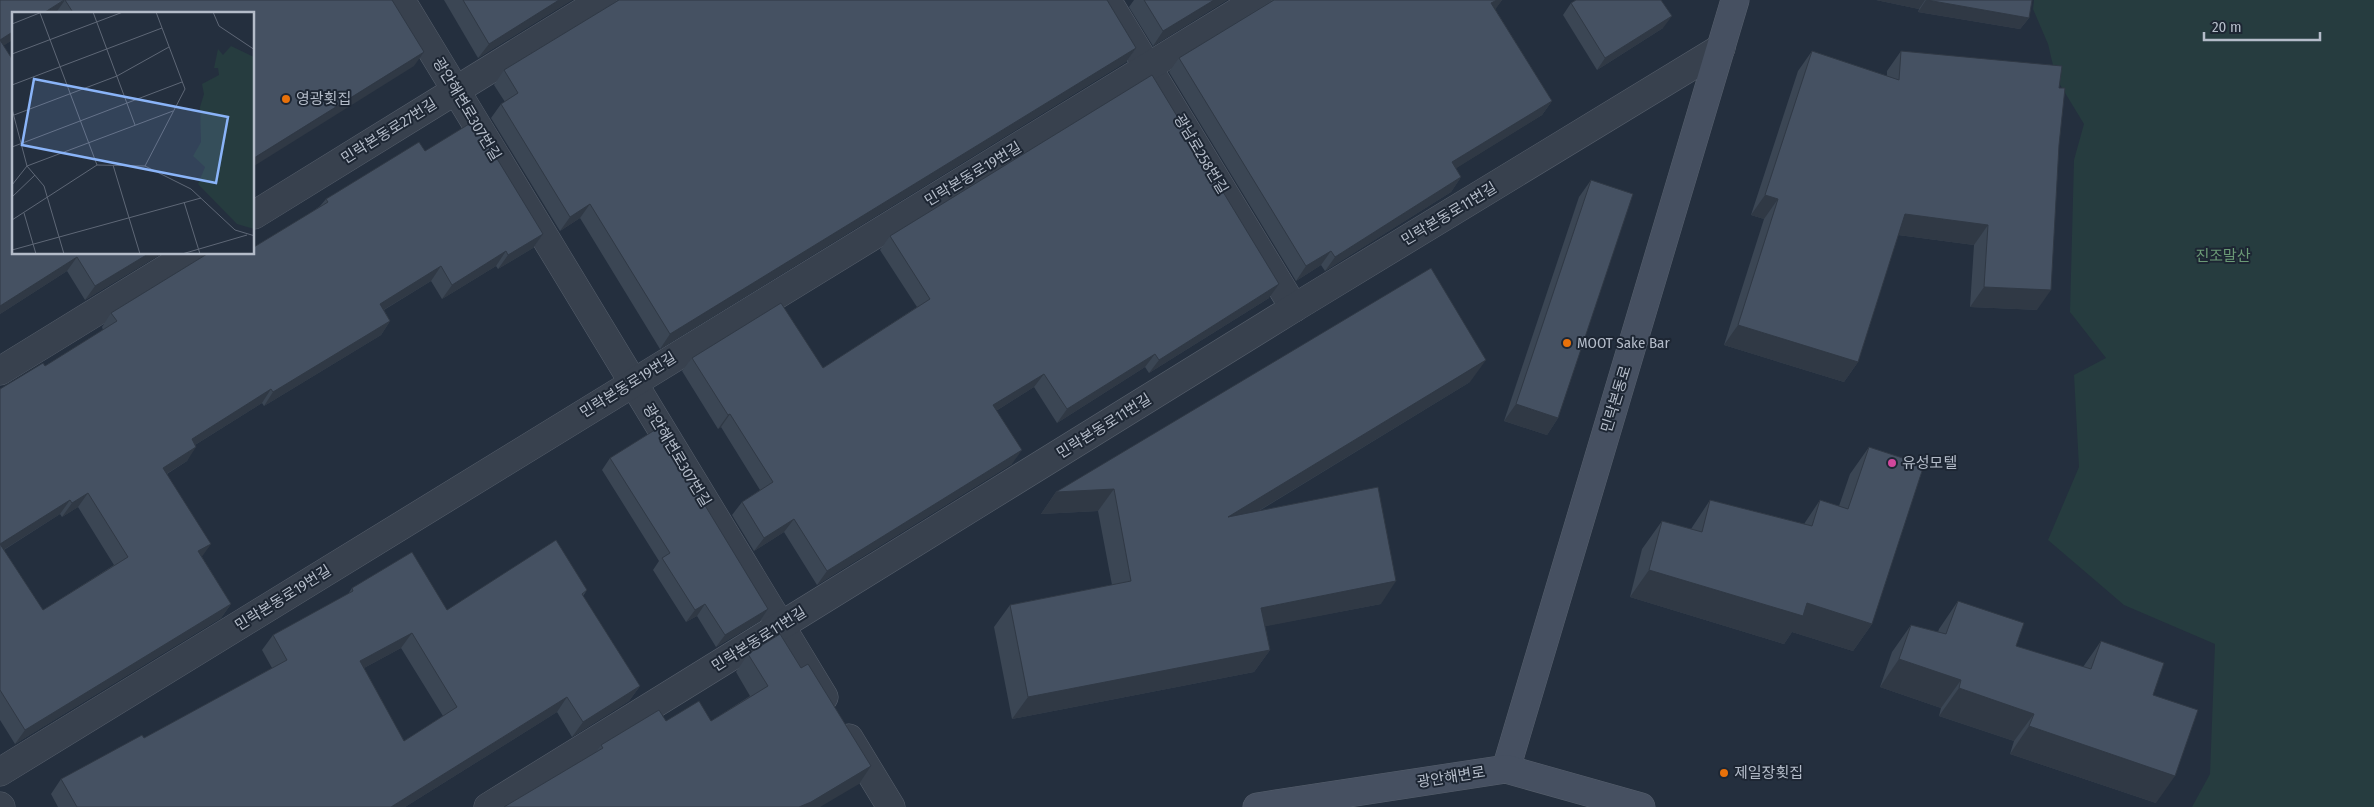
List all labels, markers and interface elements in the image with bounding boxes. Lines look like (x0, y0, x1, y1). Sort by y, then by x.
scale bar (2204, 10, 2320, 42)
inset map (12, 12, 255, 255)
text: 20 m (2212, 18, 2242, 36)
street label: 광안해변로307번길 (429, 54, 505, 164)
place label: 영광횟집 (296, 90, 351, 108)
marker: 영광횟집 (280, 93, 292, 105)
street label: 민락본동로27번길 (338, 94, 440, 168)
street label: 광남로258번길 (1170, 111, 1232, 197)
street label: 민락본동로19번길 (921, 138, 1025, 210)
street label: 민락본동로11번길 (1398, 178, 1500, 250)
park label: 진조말산 (2195, 247, 2251, 265)
place label: MOOT Sake Bar (1577, 334, 1670, 352)
marker: MOOT Sake Bar (1561, 337, 1573, 349)
street label: 민락본동로19번길 (577, 348, 679, 422)
street label: 민락본동로 (1597, 363, 1635, 435)
street label: 민락본동로11번길 (1053, 390, 1155, 462)
street label: 광안해변로307번길 (639, 400, 715, 510)
place label: 유성모텔 (1902, 454, 1957, 472)
marker: 유성모텔 (1886, 457, 1898, 469)
street label: 민락본동로19번길 (232, 561, 334, 635)
street label: 민락본동로11번길 (708, 603, 810, 675)
street label: 광안해변로 (1416, 763, 1486, 791)
place label: 제일장횟집 (1734, 764, 1803, 782)
marker: 제일장횟집 (1718, 767, 1730, 779)

